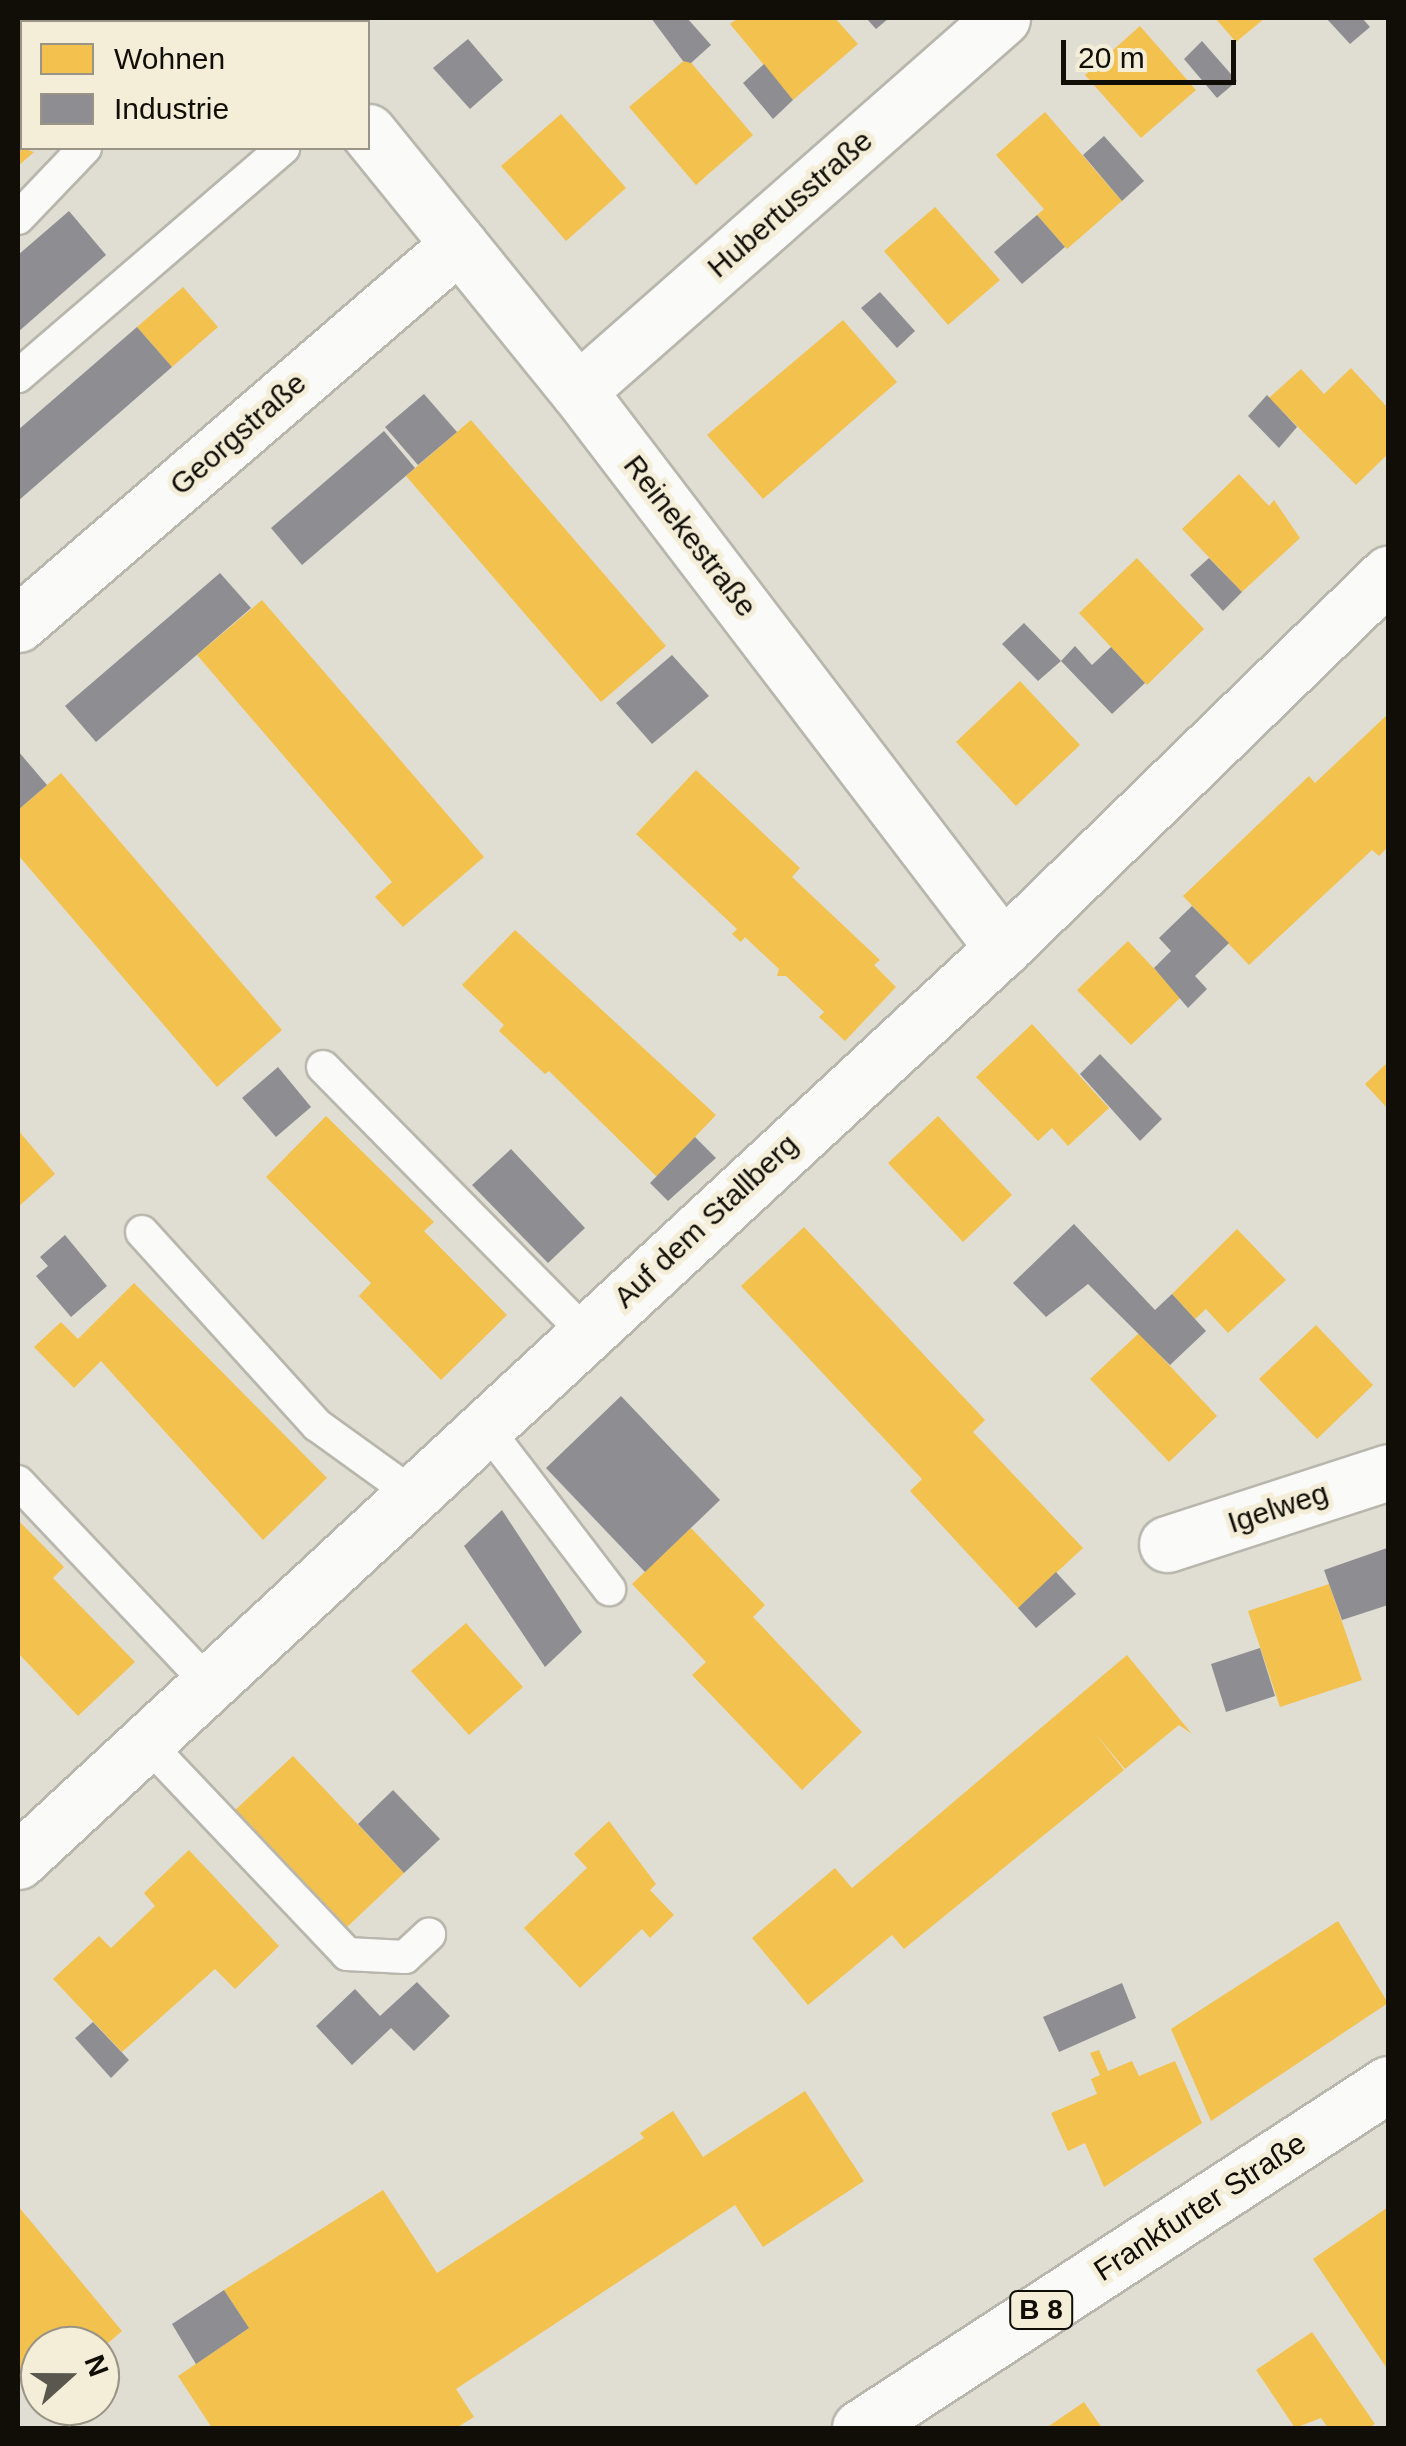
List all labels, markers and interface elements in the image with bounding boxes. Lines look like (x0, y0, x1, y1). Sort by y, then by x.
legend (20, 20, 370, 150)
scale bar (1066, 20, 1241, 82)
text: 20 m (1078, 41, 1145, 74)
text: Wohnen (114, 42, 225, 75)
text: Industrie (114, 92, 229, 125)
street label: Hubertusstraße (700, 123, 880, 285)
street label: Georgstraße (163, 365, 313, 503)
street label: Reinekestraße (616, 448, 764, 624)
street label: Auf dem Stallberg (607, 1127, 805, 1315)
street label: Igelweg (1223, 1475, 1333, 1541)
street label: Frankfurter Straße (1087, 2125, 1313, 2289)
road number: B 8 (1008, 2287, 1074, 2333)
north arrow (20, 2326, 120, 2426)
text: N (79, 2351, 115, 2381)

